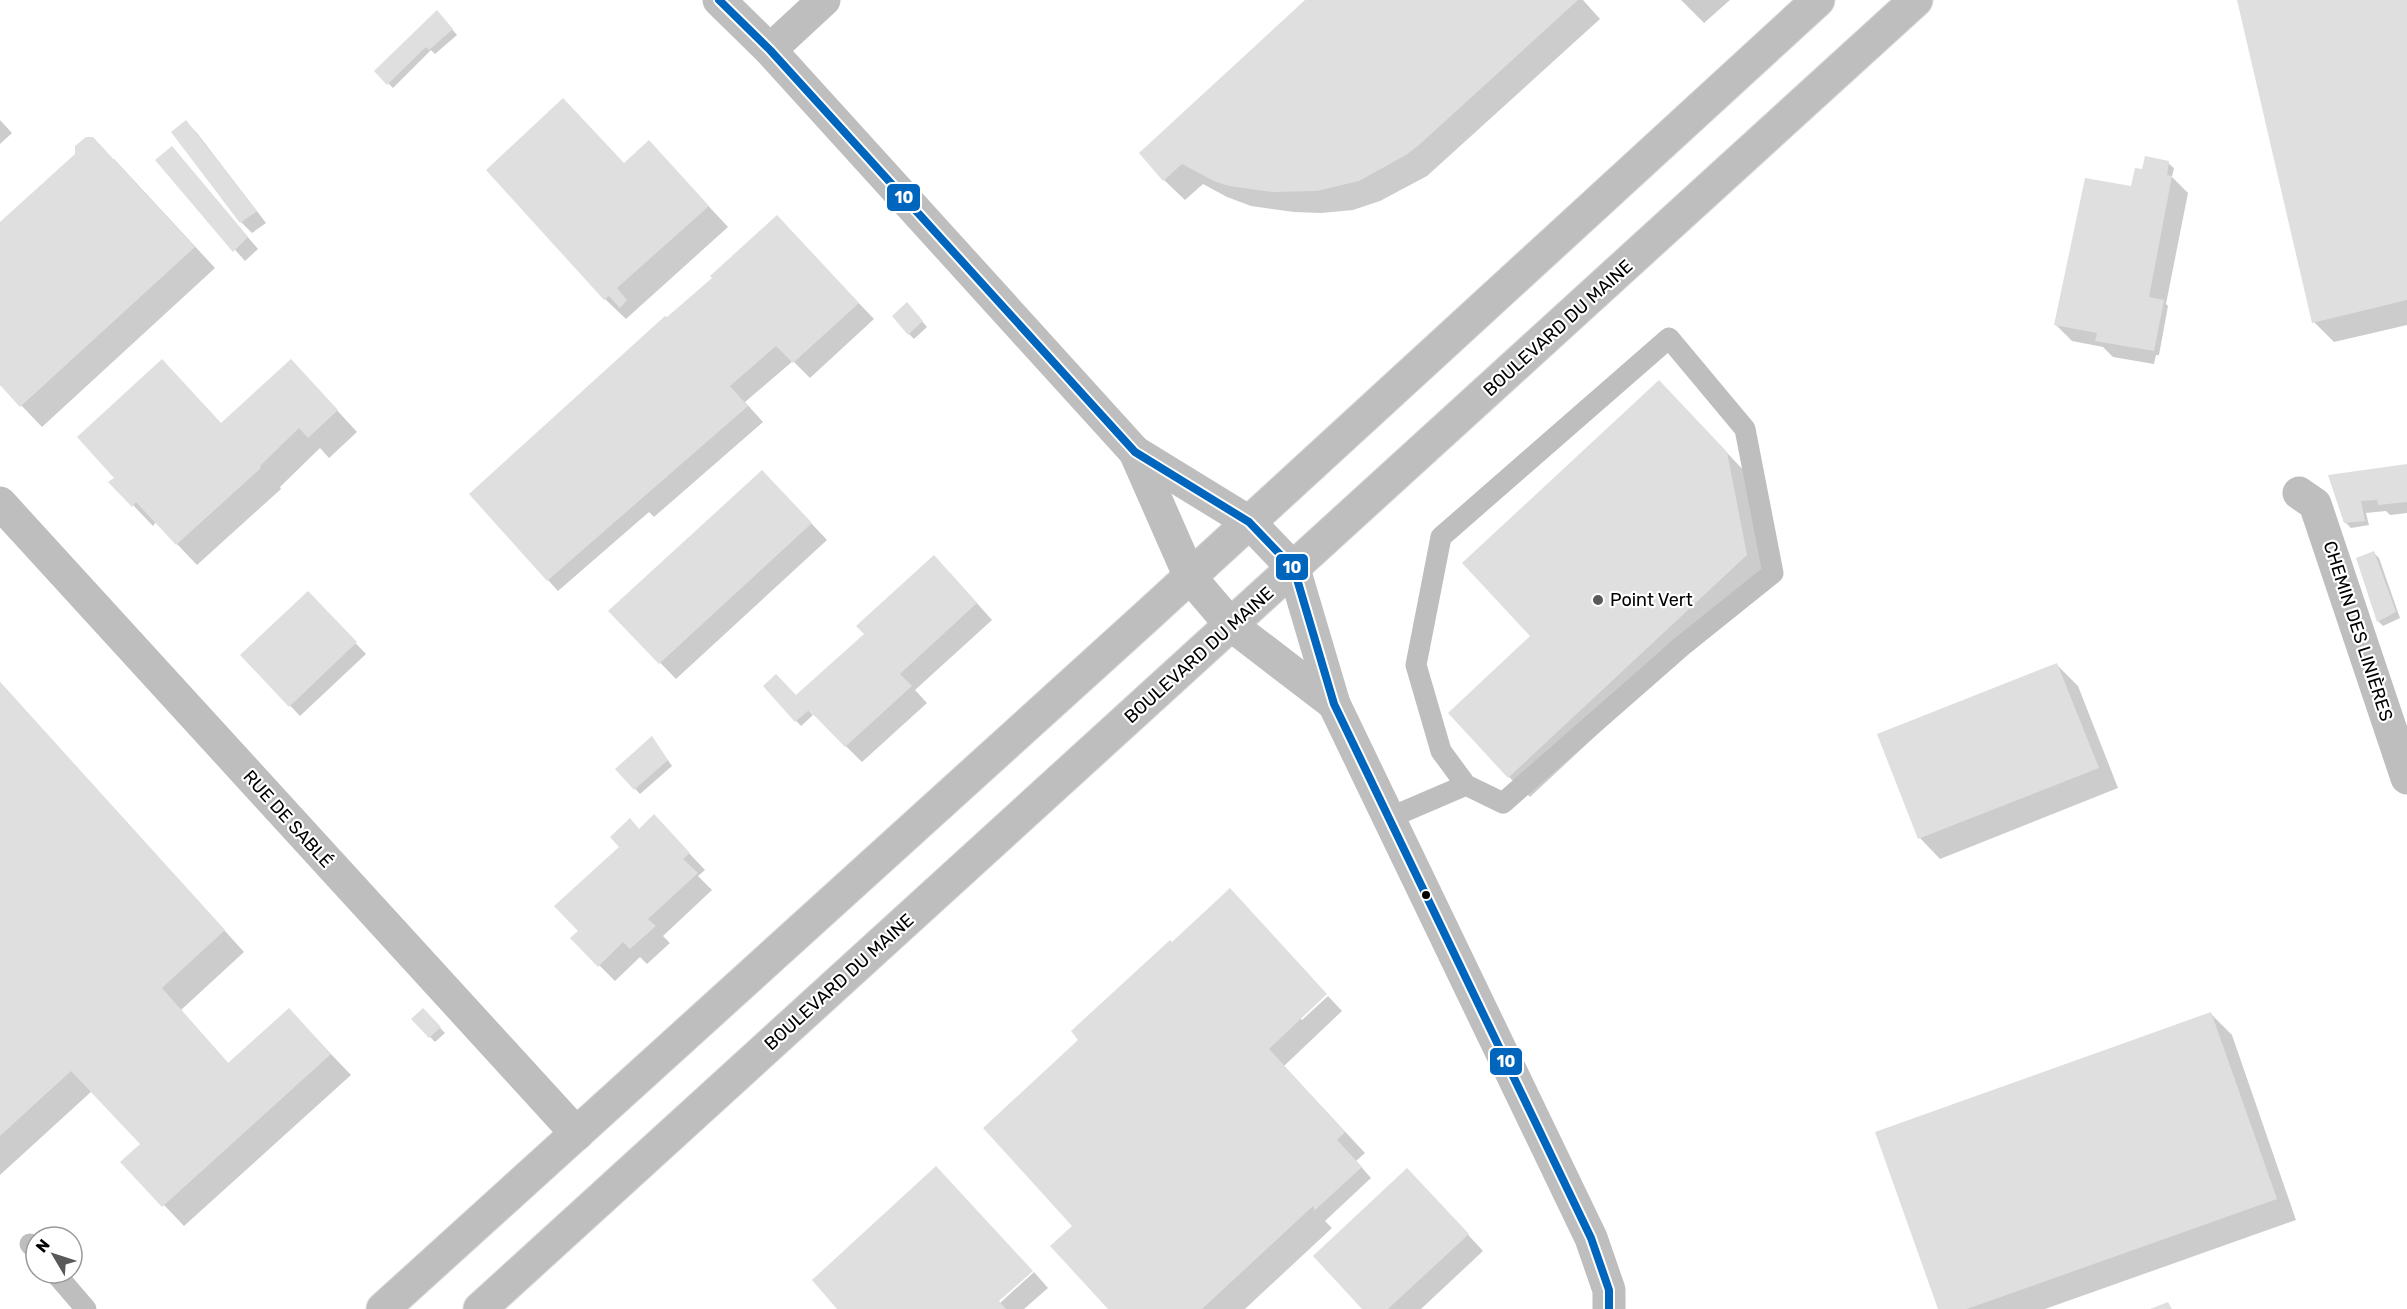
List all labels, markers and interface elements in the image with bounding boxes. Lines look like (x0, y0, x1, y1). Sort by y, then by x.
line badge: 10 (886, 183, 921, 212)
text: 10 (895, 188, 914, 207)
street label: BOULEVARD DU MAINE (1479, 255, 1637, 401)
street label: CHEMIN DES LINIÈRES (2318, 538, 2398, 724)
line badge: 10 (1275, 553, 1309, 581)
text: 10 (1283, 558, 1302, 577)
street label: BOULEVARD DU MAINE (1120, 582, 1278, 728)
place label: Point Vert (1610, 589, 1693, 611)
marker: Point Vert (1591, 593, 1605, 607)
street label: RUE DE SABLÉ (238, 766, 338, 872)
unlabelled marker (1420, 889, 1432, 901)
street label: BOULEVARD DU MAINE (760, 909, 918, 1055)
line badge: 10 (1489, 1047, 1523, 1076)
text: 10 (1497, 1052, 1516, 1071)
north arrow (24, 1225, 84, 1285)
text: N (32, 1235, 54, 1256)

